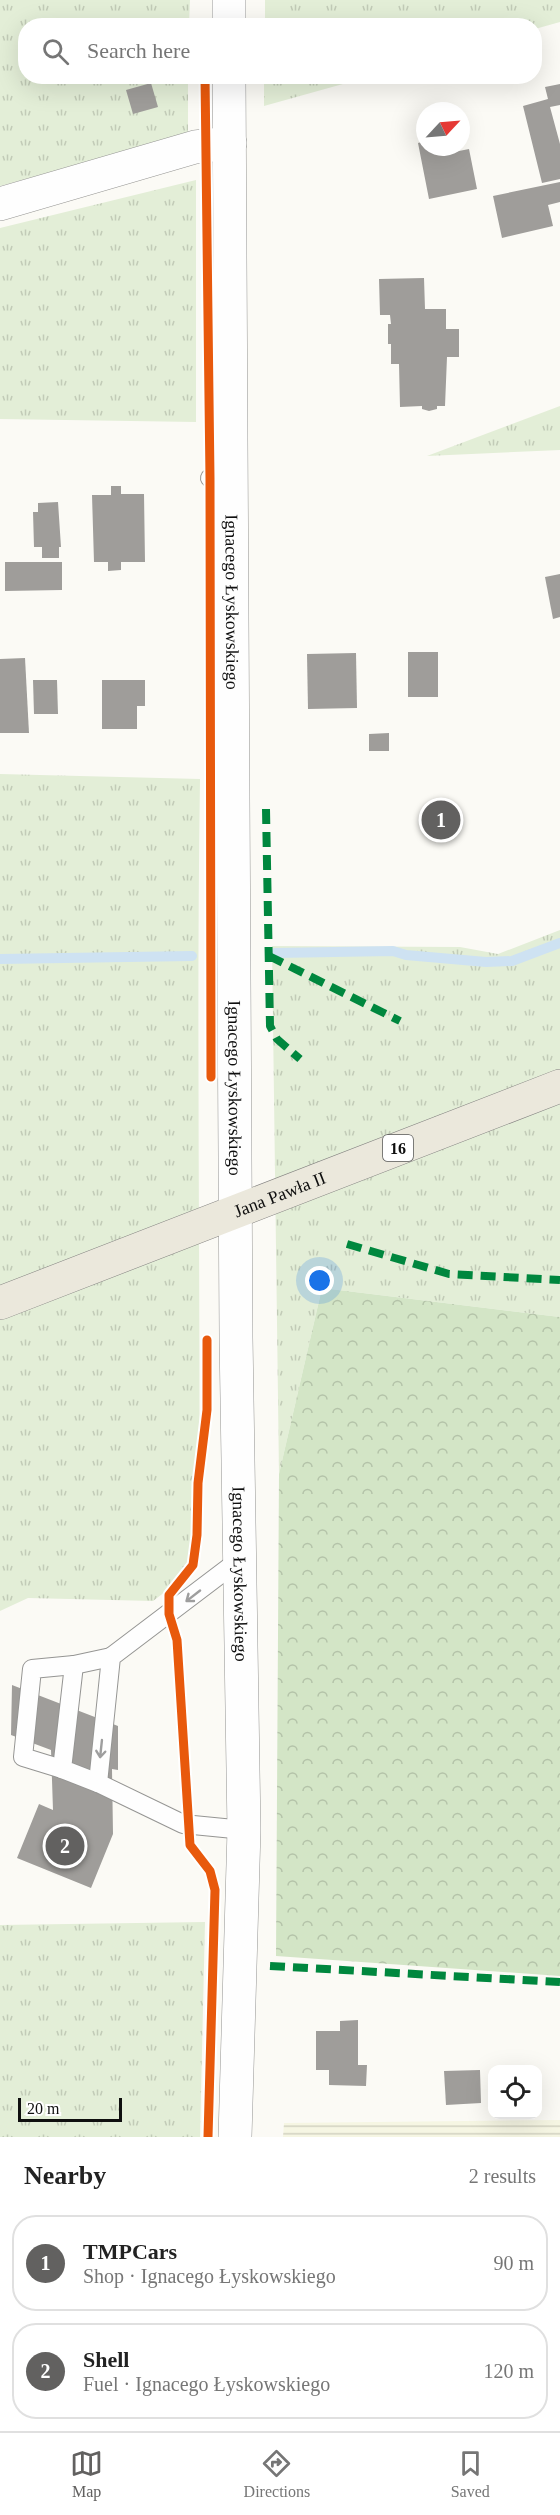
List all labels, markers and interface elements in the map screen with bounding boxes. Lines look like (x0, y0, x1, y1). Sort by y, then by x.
search box (18, 18, 542, 84)
icon: search (39, 35, 72, 68)
text: Search here (87, 38, 190, 63)
north arrow (416, 102, 470, 156)
street label: Ignacego Łyskowskiego (221, 514, 242, 690)
pin: 1 (422, 798, 460, 842)
street label: Ignacego Łyskowskiego (224, 1000, 245, 1176)
road number: 16 (383, 1135, 413, 1161)
street label: Jana Pawła II (231, 1168, 329, 1221)
your location (305, 1266, 334, 1295)
street label: Ignacego Łyskowskiego (228, 1486, 251, 1662)
one-way arrow (185, 1589, 201, 1602)
one-way arrow (95, 1739, 106, 1759)
pin: 2 (46, 1824, 84, 1868)
map controls (488, 2065, 542, 2119)
button: locate (488, 2065, 542, 2119)
scale bar (18, 2095, 122, 2122)
text: 20 m (27, 2100, 59, 2117)
text: Nearby (24, 2161, 106, 2190)
text: 2 results (469, 2165, 536, 2187)
text: TMPCars (83, 2239, 177, 2264)
text: 1 (41, 2252, 51, 2274)
text: 90 m (493, 2252, 534, 2274)
text: Shop · Ignacego Łyskowskiego (83, 2265, 336, 2287)
text: Shell (83, 2347, 129, 2372)
text: 2 (41, 2360, 51, 2382)
text: 120 m (483, 2360, 534, 2382)
text: Fuel · Ignacego Łyskowskiego (83, 2373, 330, 2395)
tab: Map (70, 2447, 103, 2501)
tab: Directions (244, 2447, 310, 2501)
tab: Saved (451, 2447, 490, 2501)

